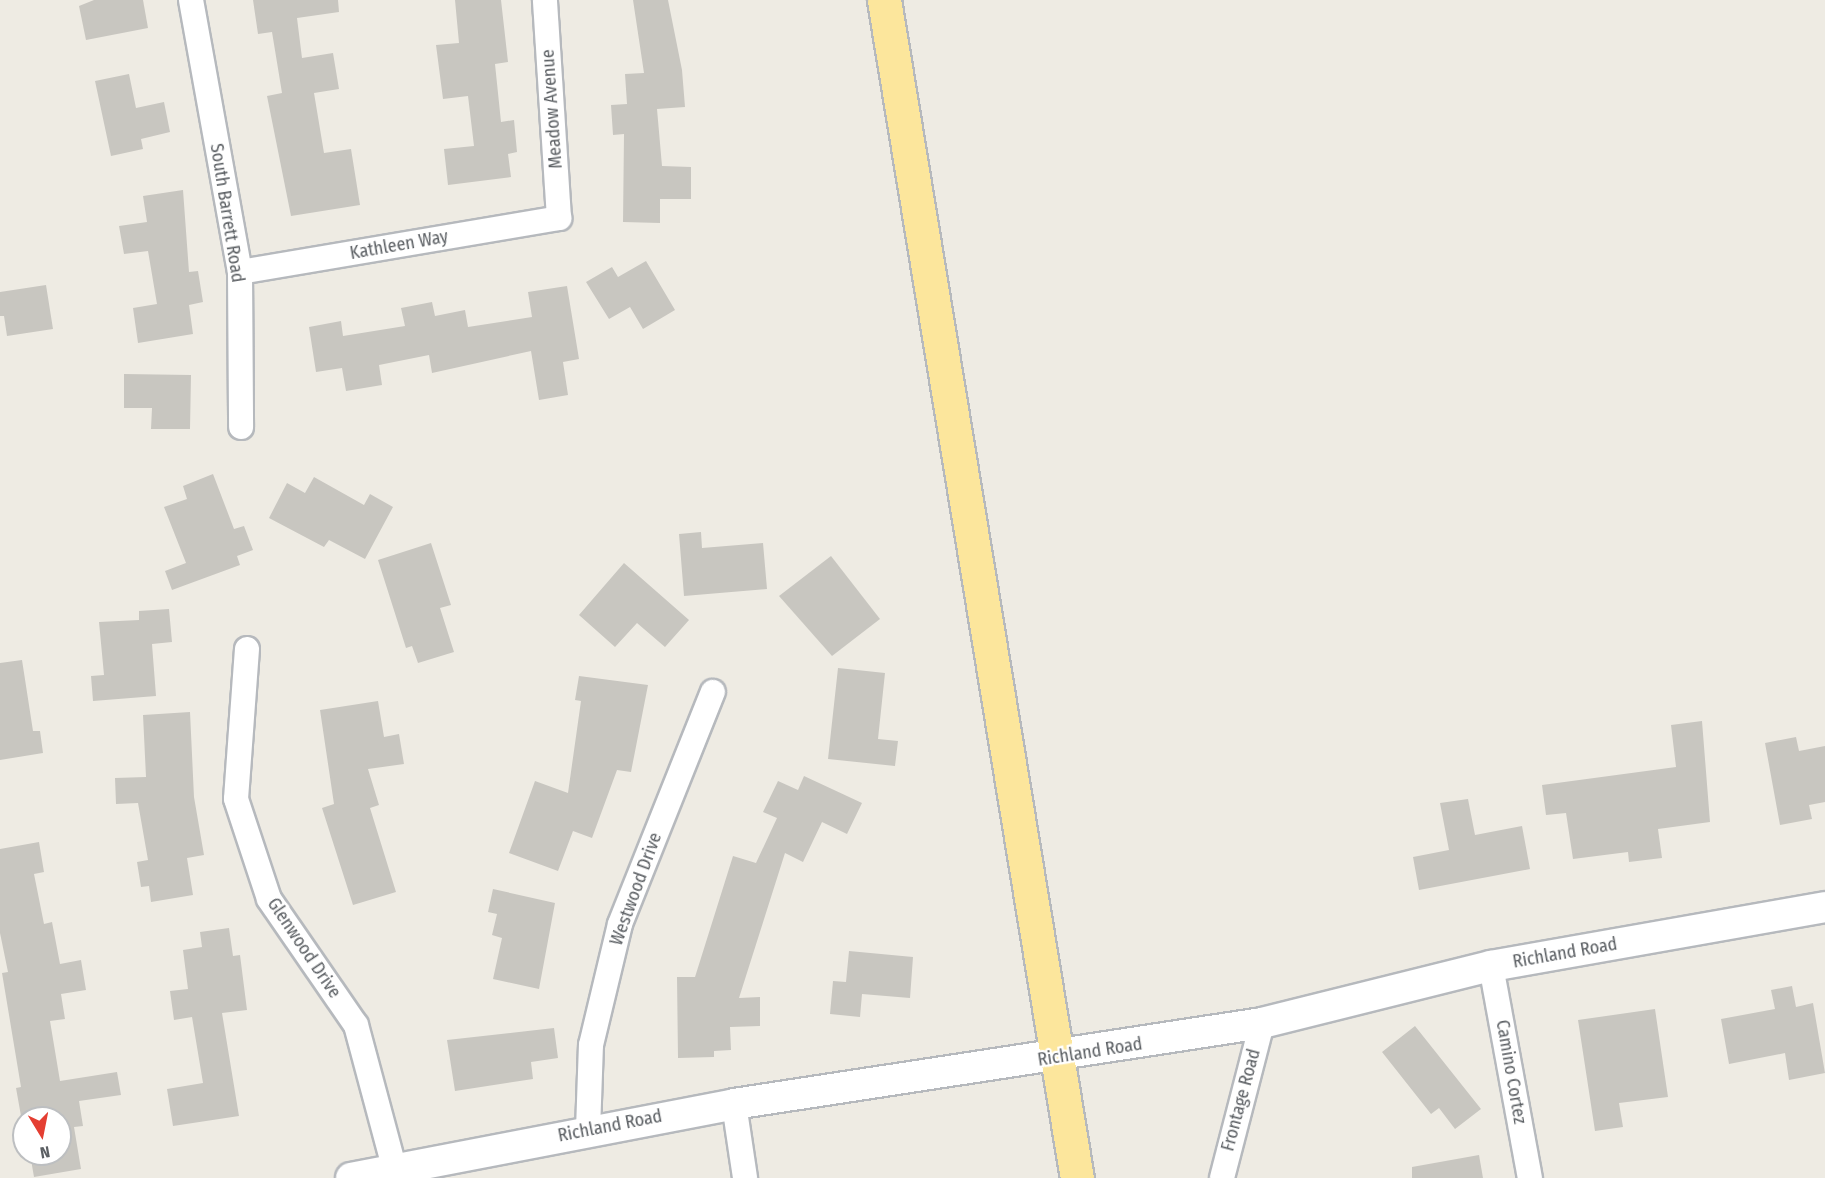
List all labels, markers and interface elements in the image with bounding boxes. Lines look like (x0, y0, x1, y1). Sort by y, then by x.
street label: Meadow Avenue (537, 49, 567, 169)
street label: South Barrett Road (205, 142, 249, 284)
street label: Kathleen Way (348, 226, 450, 264)
street label: Westwood Drive (606, 830, 666, 948)
street label: Glenwood Drive (263, 894, 345, 1002)
street label: Richland Road (1511, 933, 1619, 973)
street label: Camino Cortez (1491, 1018, 1531, 1126)
street label: Richland Road (1036, 1033, 1144, 1071)
street label: Frontage Road (1217, 1046, 1265, 1154)
street label: Richland Road (556, 1105, 664, 1147)
north arrow (12, 1106, 72, 1166)
text: N (38, 1142, 51, 1162)

